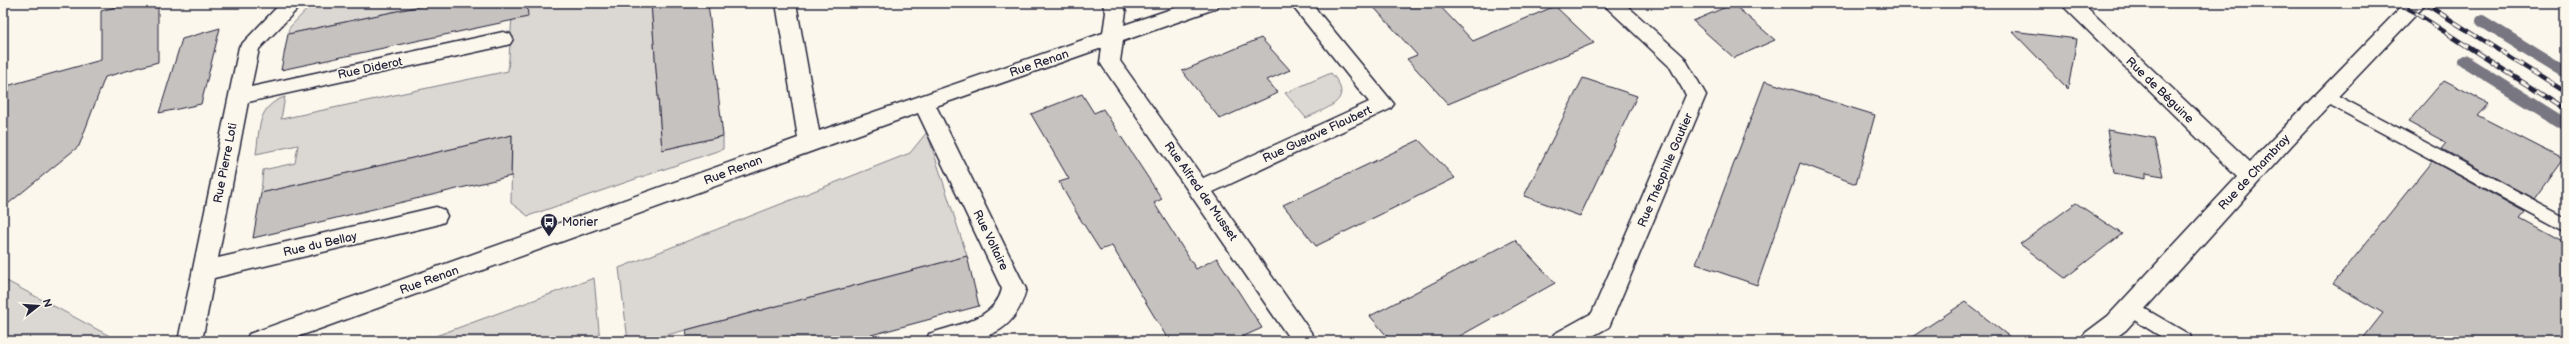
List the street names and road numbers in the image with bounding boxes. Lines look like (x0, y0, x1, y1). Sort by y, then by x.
street label: Rue Renan (1008, 46, 1071, 81)
street label: Rue Diderot (336, 54, 404, 83)
street label: Rue de Béguine (2123, 54, 2197, 127)
street label: Rue Gustave Flaubert (1260, 102, 1374, 166)
street label: Rue Théophile Gautier (1635, 110, 1697, 230)
street label: Rue Pierre Loti (210, 121, 241, 205)
street label: Rue de Chambray (2216, 131, 2294, 213)
street label: Rue Alfred de Musset (1161, 139, 1241, 244)
street label: Rue Renan (702, 152, 765, 188)
street label: Rue Voltaire (969, 208, 1012, 273)
street label: Rue du Bellay (282, 229, 359, 260)
street label: Rue Renan (398, 263, 461, 298)

